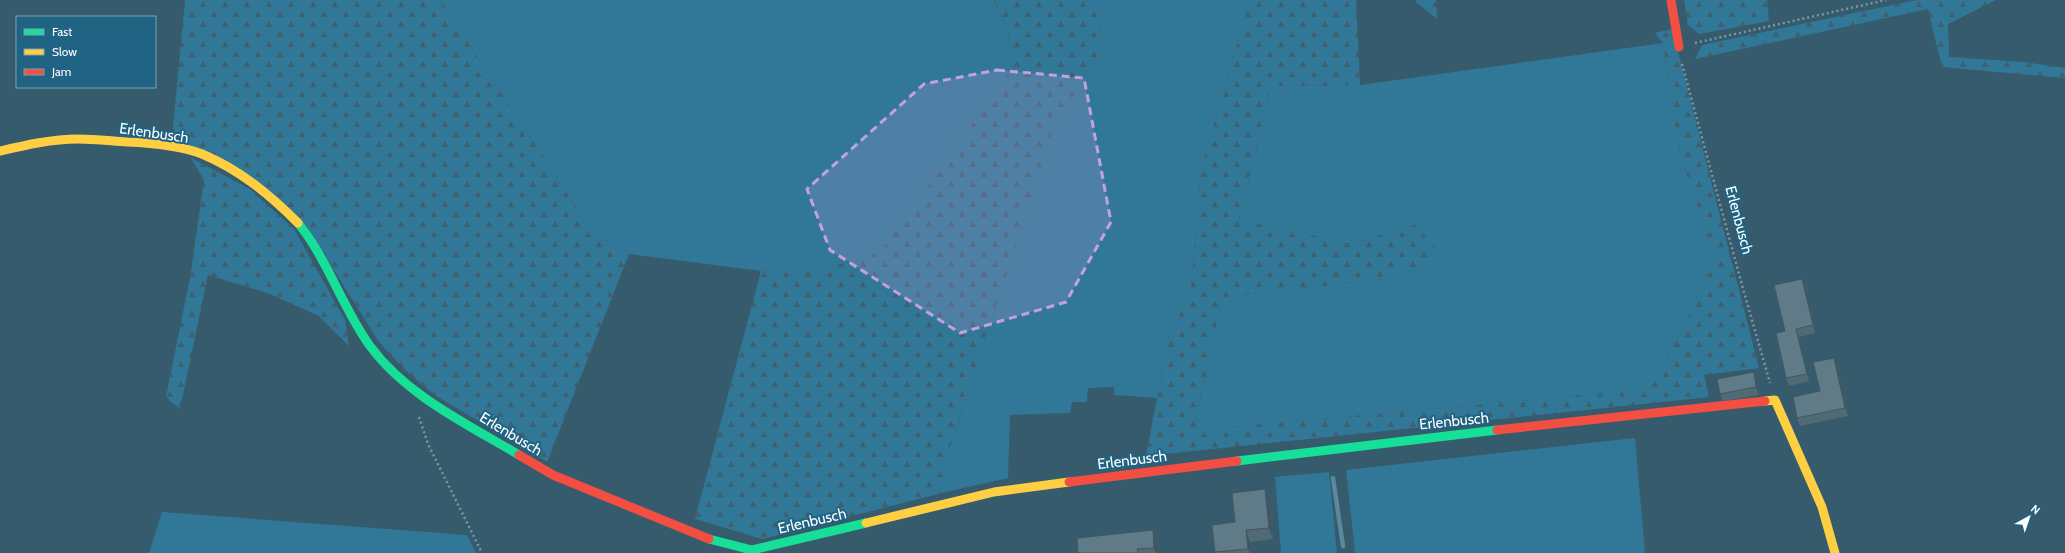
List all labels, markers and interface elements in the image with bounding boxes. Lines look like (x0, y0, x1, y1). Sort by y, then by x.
legend (16, 16, 156, 88)
text: Fast (52, 24, 72, 39)
text: Slow (52, 44, 77, 59)
text: Jam (51, 64, 71, 79)
street label: Erlenbusch (118, 119, 190, 147)
street label: Erlenbusch (1721, 184, 1757, 256)
street label: Erlenbusch (476, 408, 546, 460)
street label: Erlenbusch (1418, 408, 1490, 434)
street label: Erlenbusch (1096, 447, 1168, 473)
north arrow (2009, 497, 2049, 537)
text: N (2028, 501, 2043, 517)
street label: Erlenbusch (776, 504, 848, 538)

